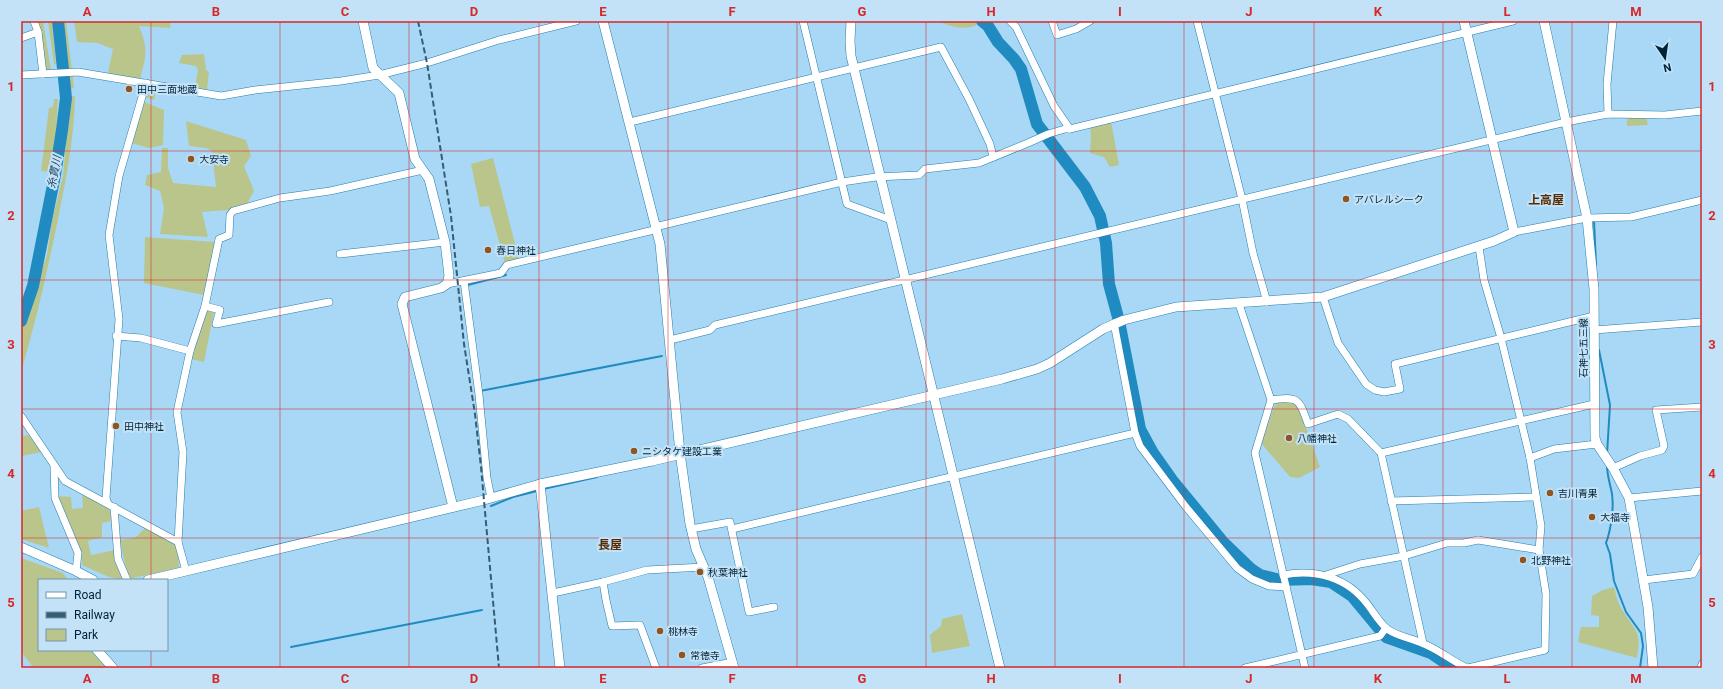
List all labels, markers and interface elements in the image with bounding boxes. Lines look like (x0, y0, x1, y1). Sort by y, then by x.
text: A (83, 4, 92, 19)
text: B (212, 4, 220, 19)
text: C (341, 4, 350, 19)
text: D (470, 4, 478, 19)
text: E (599, 4, 607, 19)
text: F (728, 4, 736, 19)
text: G (858, 4, 867, 19)
text: H (986, 4, 996, 19)
text: I (1118, 4, 1122, 19)
text: J (1245, 4, 1253, 19)
text: K (1374, 4, 1383, 19)
text: L (1503, 4, 1511, 19)
text: M (1630, 4, 1642, 19)
north arrow (1645, 38, 1685, 78)
text: N (1662, 60, 1672, 75)
text: 1 (7, 79, 15, 94)
text: 1 (1708, 79, 1716, 94)
marker: 田中三面地蔵 (124, 84, 134, 94)
place label: 田中三面地蔵 (137, 84, 197, 95)
water label: 糸貫川 (45, 154, 64, 190)
marker: 大安寺 (186, 154, 196, 164)
place label: 大安寺 (199, 154, 229, 165)
district label: 上高屋 (1528, 193, 1564, 207)
marker: アパレルシーク (1341, 194, 1351, 204)
place label: アパレルシーク (1354, 194, 1424, 205)
text: 2 (7, 208, 15, 223)
text: 2 (1708, 208, 1716, 223)
marker: 春日神社 (483, 245, 493, 255)
place label: 春日神社 (496, 245, 536, 256)
street label: 石神七五三線 (1578, 318, 1589, 378)
text: 3 (7, 337, 15, 352)
text: 3 (1708, 337, 1716, 352)
marker: 田中神社 (111, 421, 121, 431)
place label: 田中神社 (124, 421, 164, 432)
marker: 八幡神社 (1284, 433, 1294, 443)
place label: 八幡神社 (1297, 433, 1337, 444)
marker: ニシタケ建設工業 (629, 446, 639, 456)
place label: ニシタケ建設工業 (642, 446, 722, 457)
text: 4 (7, 466, 15, 481)
text: 4 (1708, 466, 1716, 481)
marker: 吉川青果 (1545, 488, 1555, 498)
place label: 吉川青果 (1558, 488, 1598, 499)
marker: 大福寺 (1587, 512, 1597, 522)
place label: 大福寺 (1600, 512, 1630, 523)
district label: 長屋 (598, 538, 622, 552)
marker: 北野神社 (1518, 555, 1528, 565)
place label: 北野神社 (1531, 555, 1571, 566)
marker: 秋葉神社 (695, 567, 705, 577)
place label: 秋葉神社 (708, 567, 748, 578)
legend (38, 579, 168, 651)
text: Road (74, 588, 102, 602)
text: 5 (7, 595, 15, 610)
text: 5 (1708, 595, 1716, 610)
text: Railway (74, 608, 115, 622)
marker: 桃林寺 (655, 626, 665, 636)
place label: 桃林寺 (668, 626, 698, 637)
text: Park (74, 628, 99, 642)
marker: 常徳寺 (677, 650, 687, 660)
place label: 常徳寺 (690, 650, 720, 661)
text: A (83, 671, 92, 686)
text: B (212, 671, 220, 686)
text: C (341, 671, 350, 686)
text: D (470, 671, 478, 686)
text: E (599, 671, 607, 686)
text: F (728, 671, 736, 686)
text: G (858, 671, 867, 686)
text: H (986, 671, 996, 686)
text: I (1118, 671, 1122, 686)
text: J (1245, 671, 1253, 686)
text: K (1374, 671, 1383, 686)
text: L (1503, 671, 1511, 686)
text: M (1630, 671, 1642, 686)

